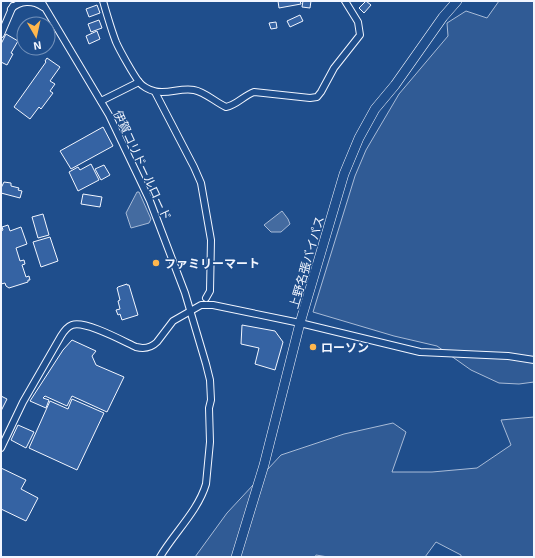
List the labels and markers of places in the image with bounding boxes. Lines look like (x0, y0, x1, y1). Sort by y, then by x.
place label: ファミリーマート (164, 256, 260, 270)
marker: ファミリーマート (151, 258, 161, 268)
place label: ローソン (321, 340, 369, 354)
marker: ローソン (308, 342, 318, 352)

